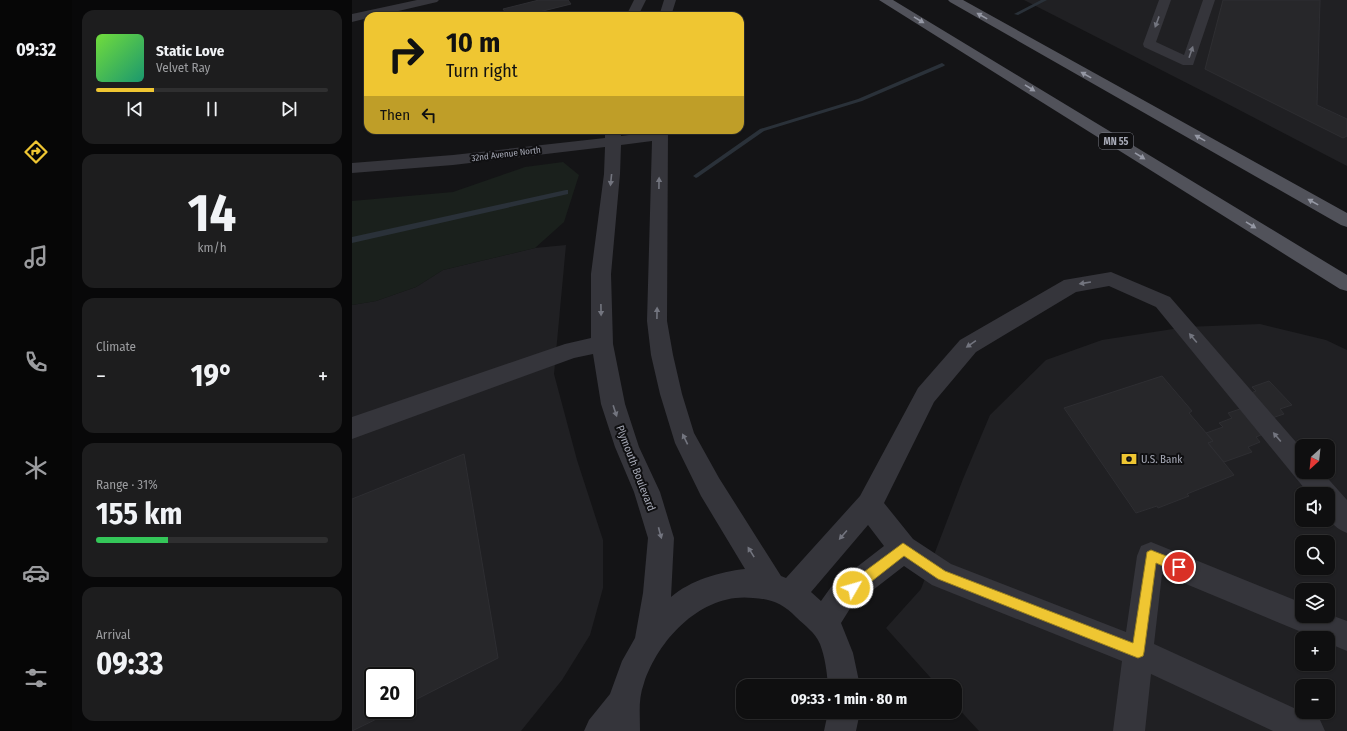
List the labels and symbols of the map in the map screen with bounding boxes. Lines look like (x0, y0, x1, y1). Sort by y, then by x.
one-way arrow (977, 13, 988, 19)
one-way arrow (913, 17, 925, 24)
one-way arrow (1154, 17, 1160, 29)
one-way arrow (1188, 46, 1194, 58)
one-way arrow (1080, 71, 1092, 78)
one-way arrow (1024, 84, 1036, 91)
road number: MN 55 (1099, 133, 1133, 149)
one-way arrow (1194, 135, 1206, 142)
street label: 32nd Avenue North (471, 145, 542, 163)
one-way arrow (1135, 152, 1145, 160)
one-way arrow (608, 174, 614, 186)
one-way arrow (656, 176, 662, 189)
one-way arrow (1307, 199, 1319, 205)
one-way arrow (1245, 221, 1257, 228)
one-way arrow (1079, 280, 1091, 286)
one-way arrow (598, 304, 604, 317)
one-way arrow (654, 306, 660, 319)
one-way arrow (1188, 332, 1197, 343)
one-way arrow (966, 340, 976, 348)
one-way arrow (612, 405, 618, 417)
street label: Plymouth Boulevard (613, 424, 658, 513)
one-way arrow (1272, 432, 1281, 442)
one-way arrow (682, 434, 688, 445)
north arrow (1295, 439, 1335, 479)
bank icon: U.S. Bank (1120, 450, 1138, 468)
place label: U.S. Bank (1141, 453, 1183, 466)
one-way arrow (657, 526, 663, 539)
one-way arrow (838, 530, 848, 540)
one-way arrow (747, 546, 754, 558)
pin (1162, 550, 1196, 584)
position arrow (832, 567, 874, 609)
speed limit sign: 20 (364, 667, 416, 719)

